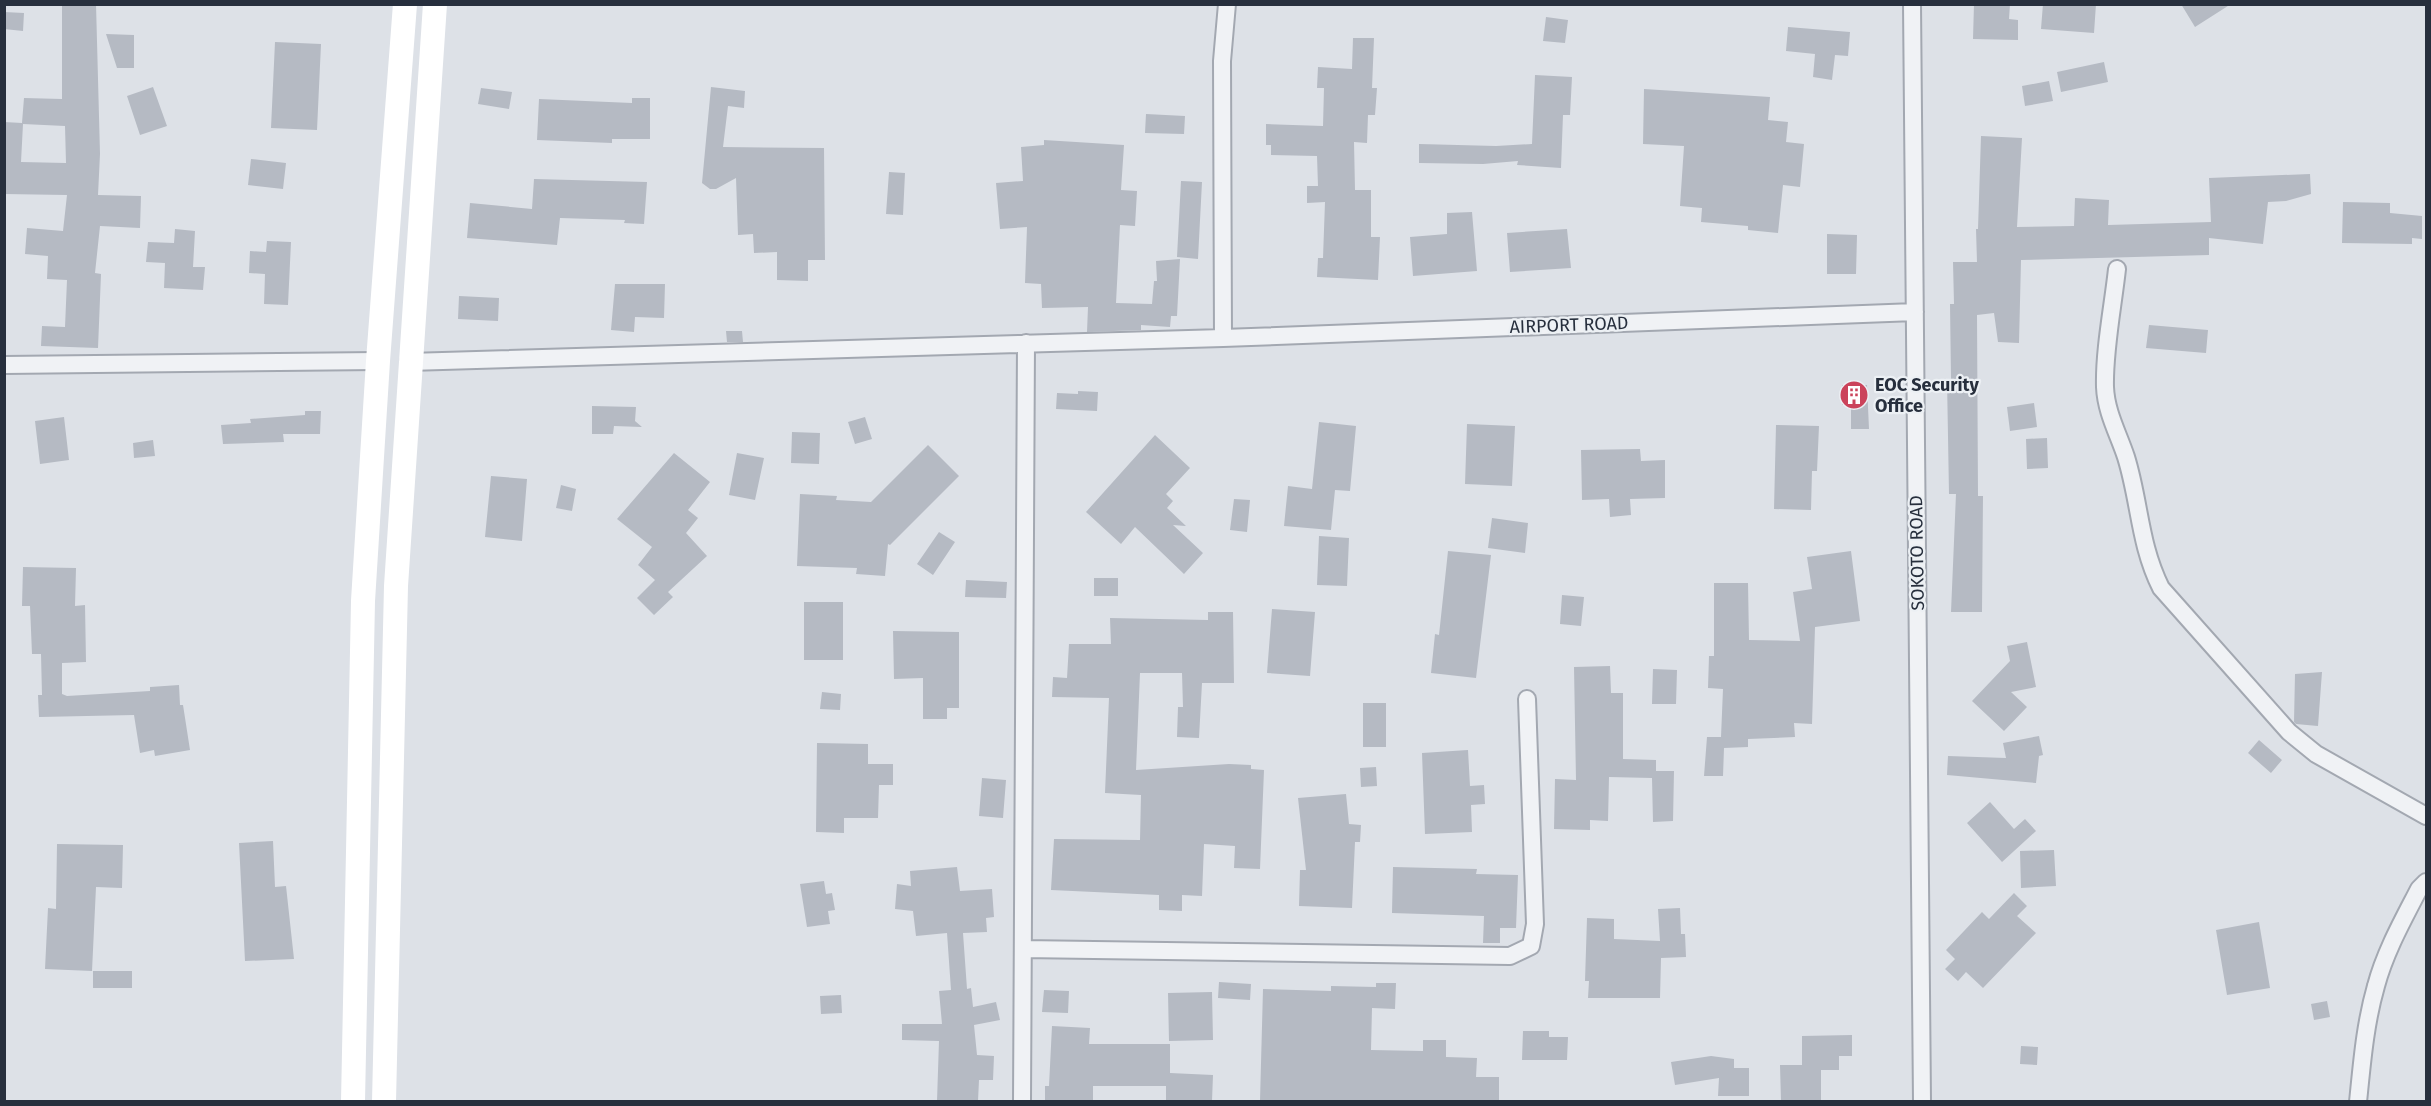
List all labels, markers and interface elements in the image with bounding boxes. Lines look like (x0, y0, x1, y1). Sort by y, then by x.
street label: AIRPORT ROAD (1509, 312, 1629, 338)
place label: EOC Security Office (1875, 374, 1979, 417)
building icon: EOC Security Office (1838, 379, 1870, 411)
street label: SOKOTO ROAD (1905, 495, 1929, 611)

